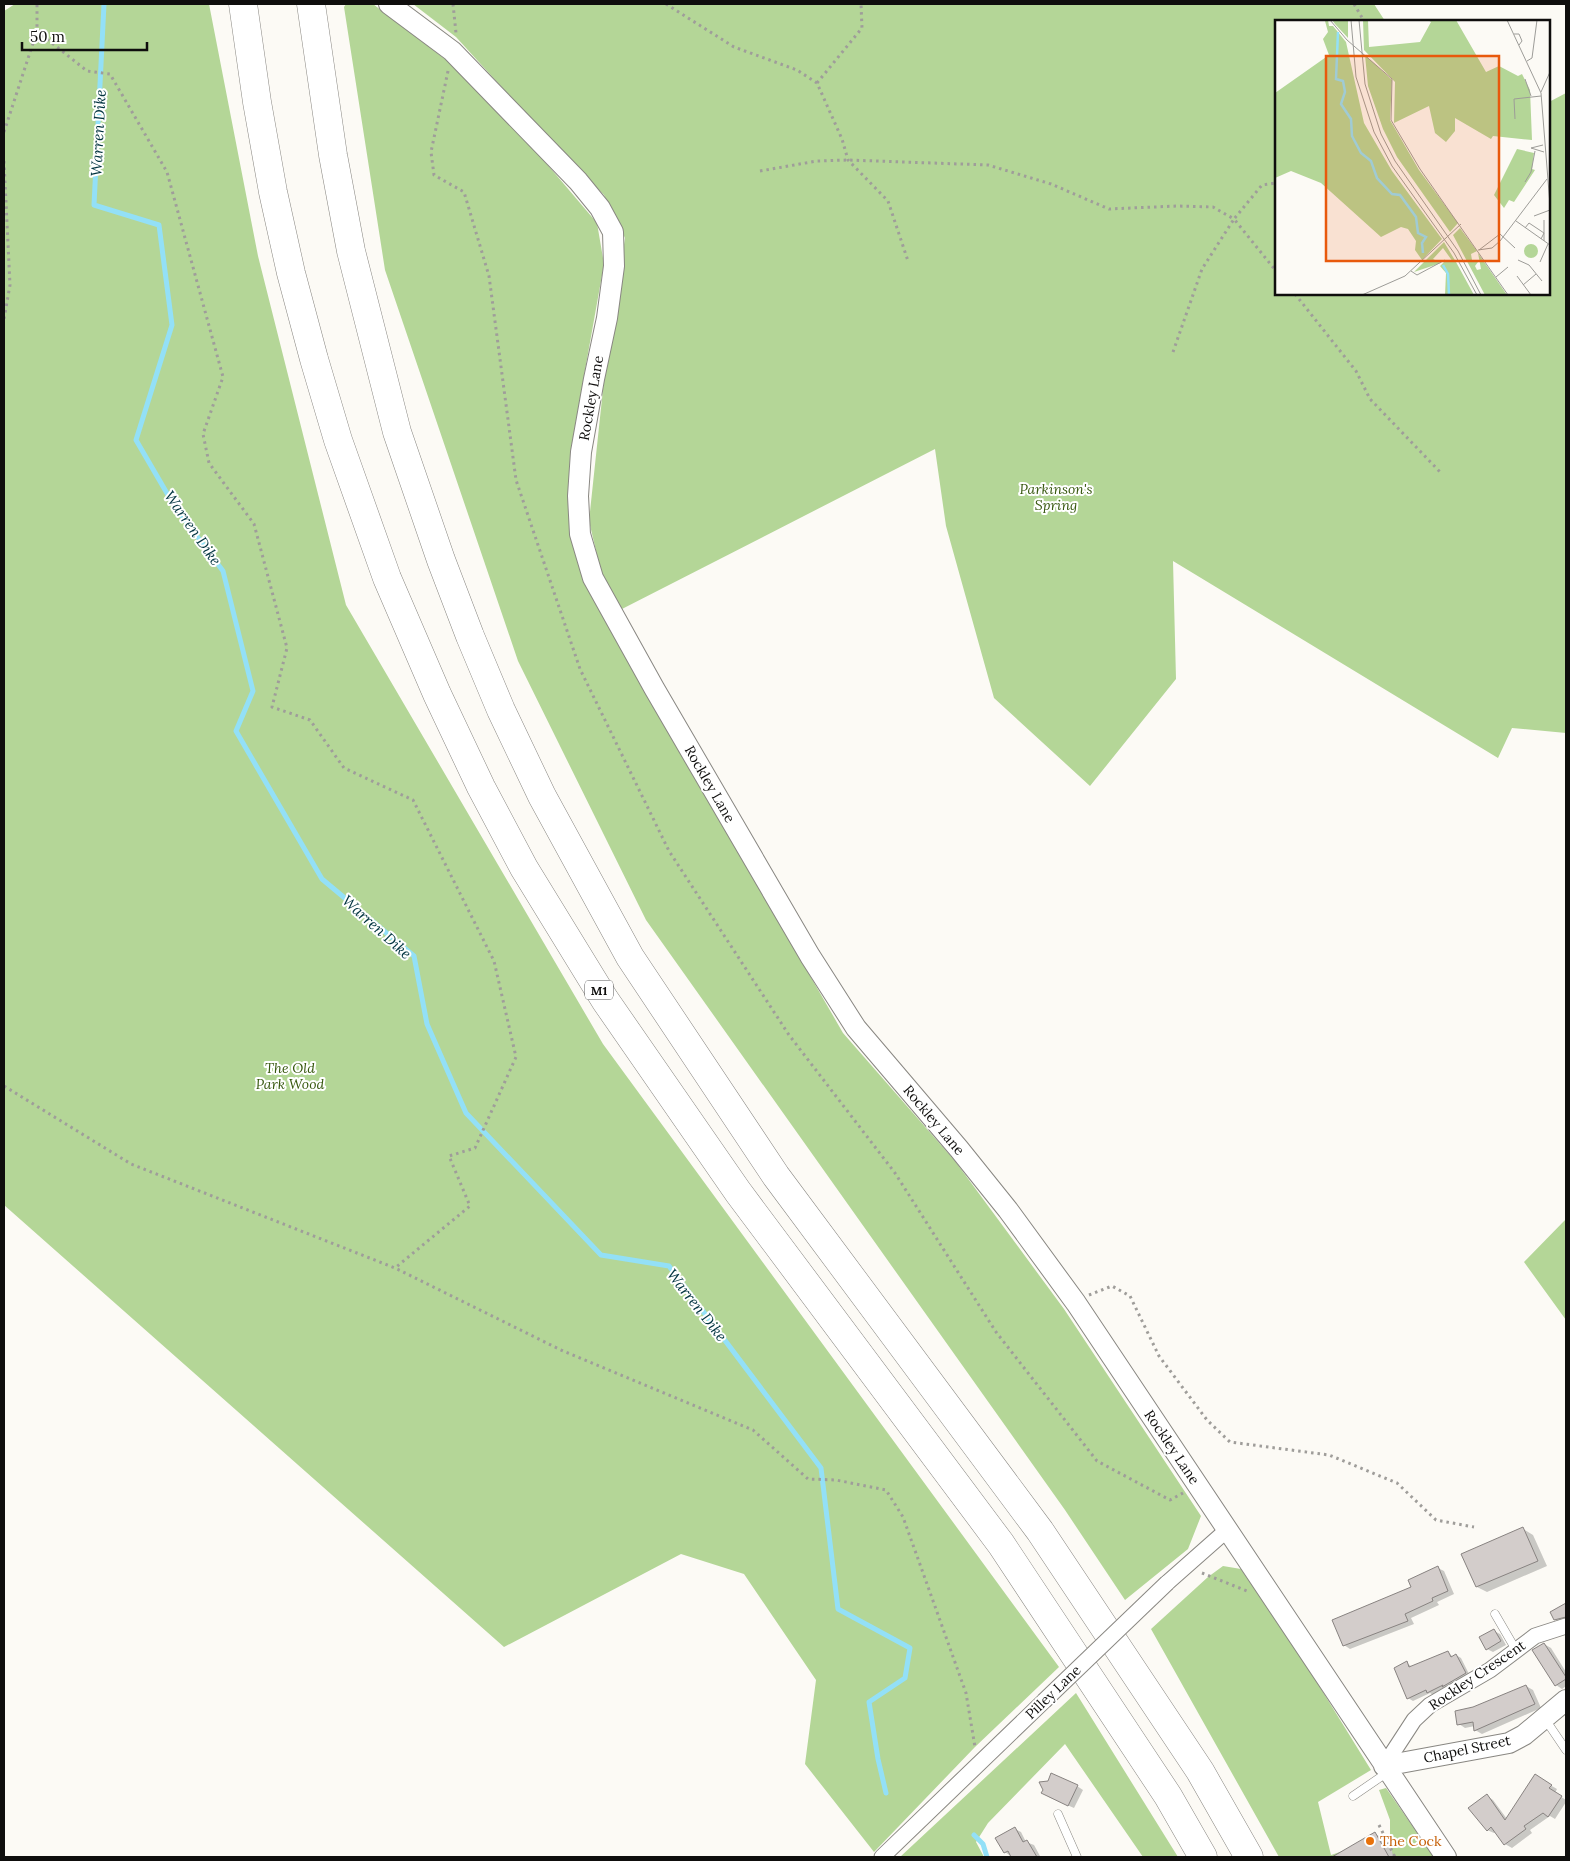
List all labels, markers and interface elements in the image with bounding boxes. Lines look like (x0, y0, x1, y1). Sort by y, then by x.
scale bar (22, 20, 148, 52)
inset map (1275, 20, 1550, 295)
text: 50 m (30, 27, 65, 46)
water label: Warren Dike (86, 89, 110, 177)
street label: Rockley Lane (575, 354, 607, 442)
park label: Parkinson's Spring (1020, 480, 1092, 514)
water label: Warren Dike (160, 487, 226, 569)
street label: Rockley Lane (681, 742, 739, 826)
water label: Warren Dike (338, 891, 416, 963)
road number: M1 (585, 980, 613, 1000)
park label: The Old Park Wood (256, 1059, 324, 1093)
street label: Rockley Lane (899, 1081, 969, 1159)
water label: Warren Dike (663, 1265, 731, 1345)
street label: Rockley Lane (1141, 1406, 1204, 1488)
street label: Rockley Crescent (1425, 1636, 1529, 1714)
street label: Pilley Lane (1021, 1661, 1085, 1723)
street label: Chapel Street (1422, 1731, 1513, 1767)
place label: The Cock (1380, 1832, 1442, 1850)
marker: The Cock (1364, 1835, 1376, 1847)

